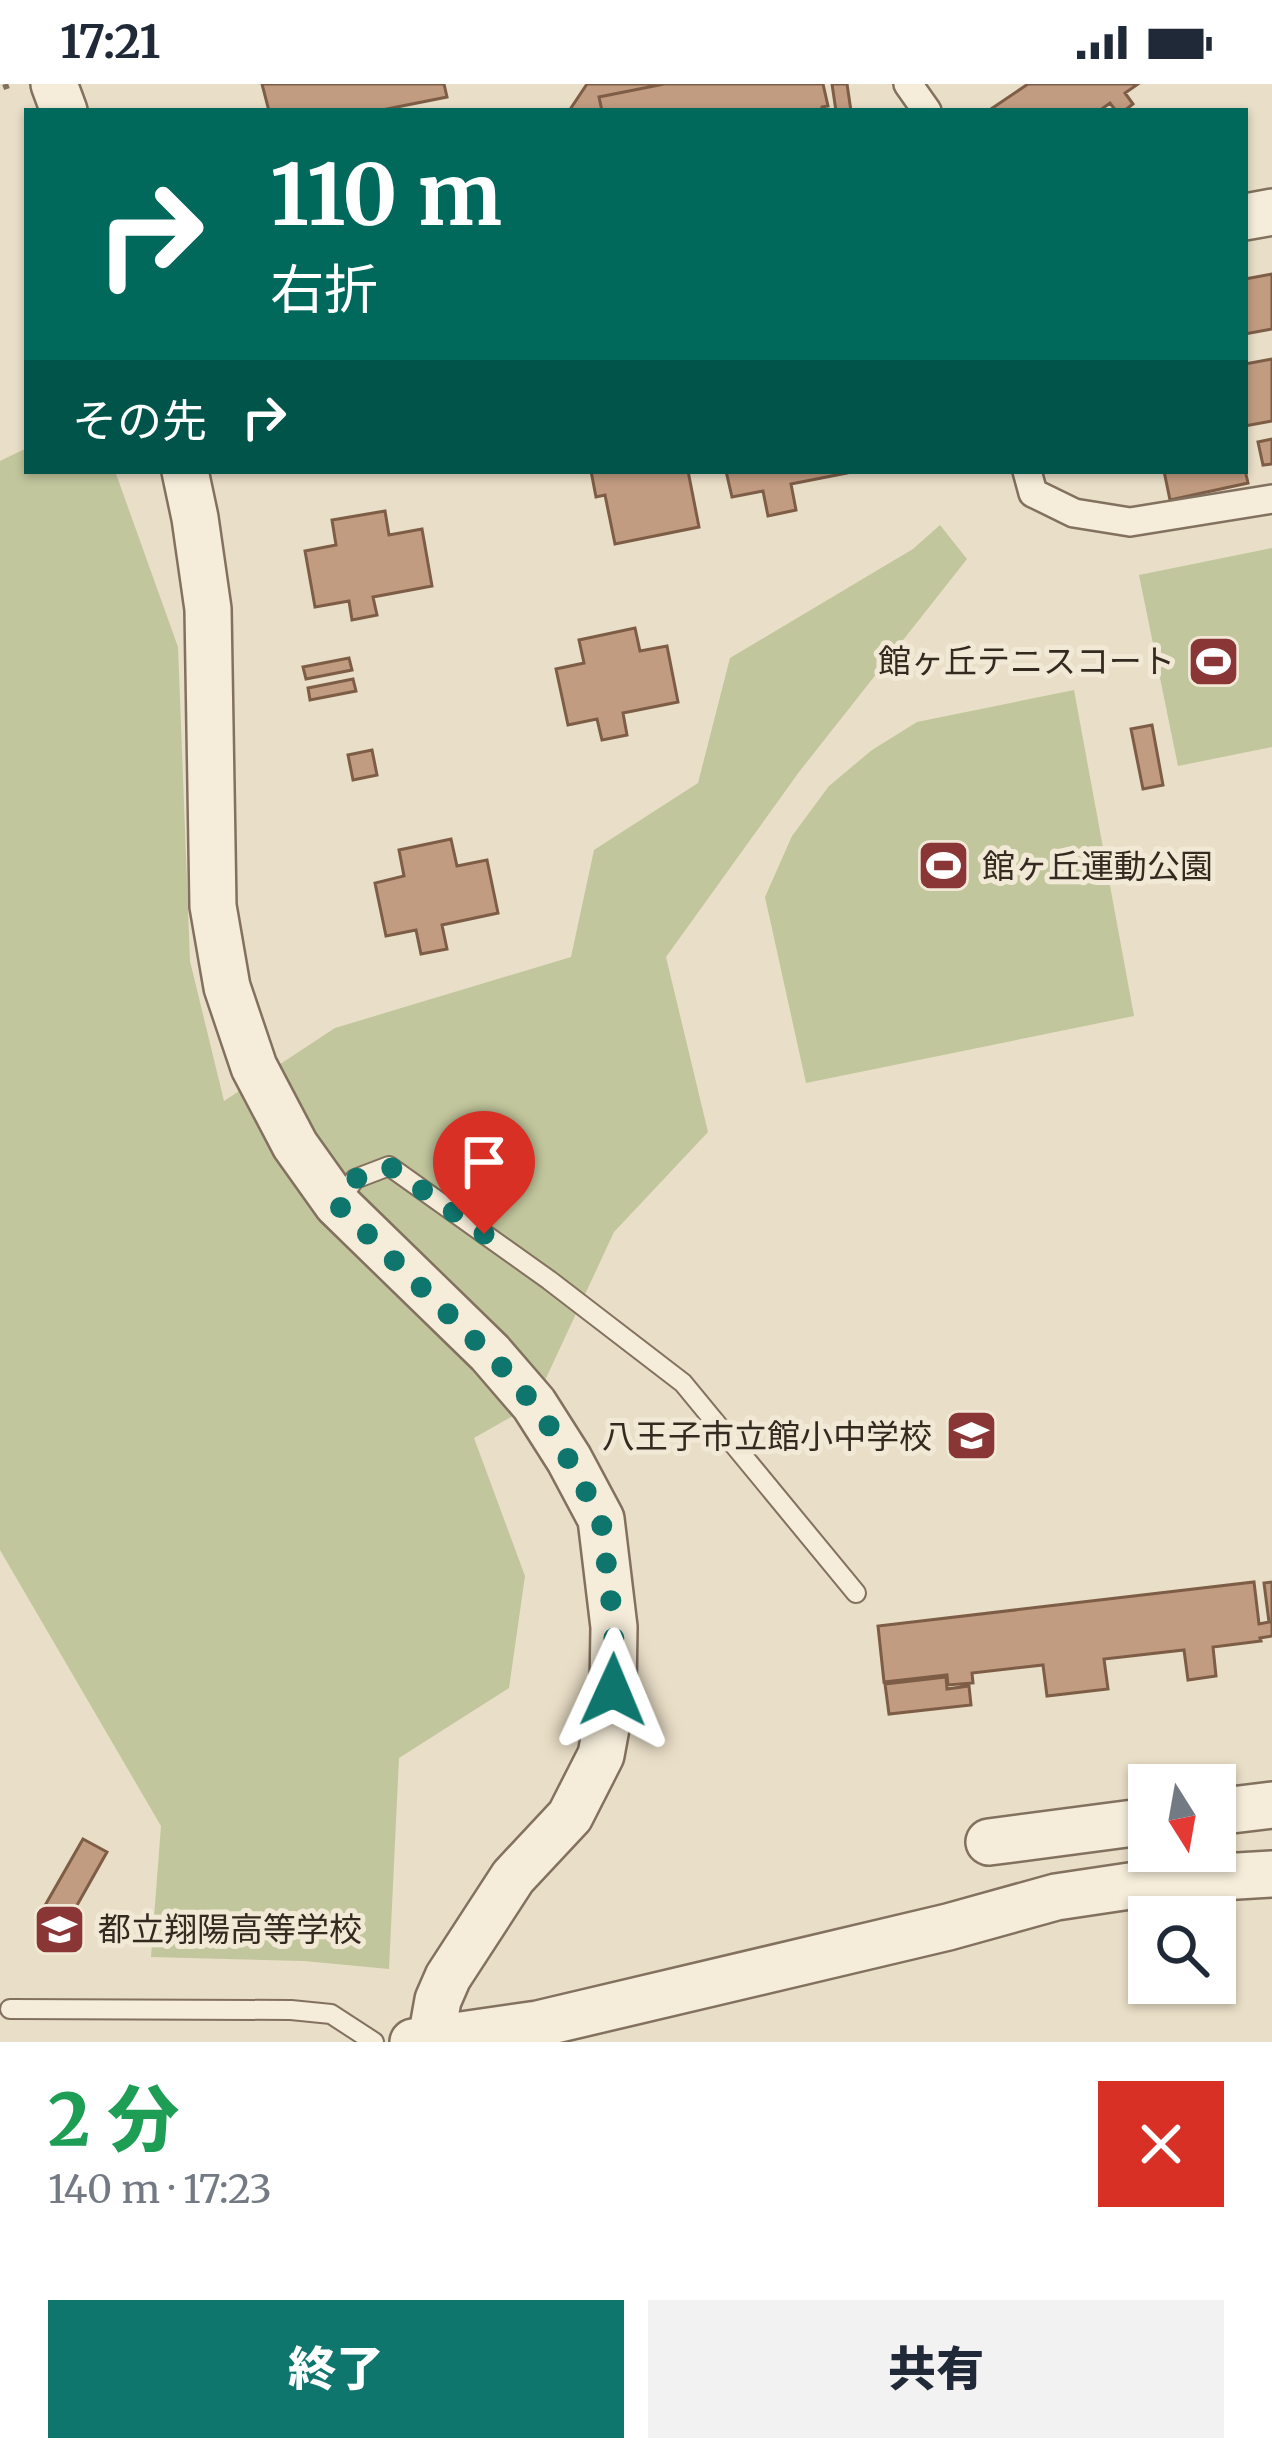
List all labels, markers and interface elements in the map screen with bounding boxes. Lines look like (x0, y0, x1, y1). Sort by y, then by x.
text: 17:21 (60, 14, 160, 70)
text: 110 m (270, 142, 502, 248)
icon: right (72, 156, 228, 312)
text: 右折 (270, 256, 378, 324)
icon: right (231, 384, 297, 450)
text: その先 (72, 393, 207, 449)
sports icon: 館ヶ丘テニスコート (1186, 633, 1242, 689)
place label: 館ヶ丘テニスコート (878, 641, 1175, 682)
sports icon: 館ヶ丘運動公園 (915, 838, 971, 894)
place label: 館ヶ丘運動公園 (982, 846, 1213, 887)
pin (433, 1111, 535, 1234)
icon: arrive (451, 1129, 517, 1195)
school or university icon: 八王子市立館小中学校 (943, 1408, 999, 1464)
place label: 八王子市立館小中学校 (602, 1416, 932, 1457)
position arrow (550, 1627, 676, 1753)
north arrow (1128, 1764, 1236, 1872)
map controls (1128, 1764, 1236, 2004)
button: search (1128, 1896, 1236, 2004)
school or university icon: 都立翔陽高等学校 (31, 1901, 87, 1957)
place label: 都立翔陽高等学校 (98, 1909, 362, 1950)
text: 2 分 (48, 2074, 179, 2165)
button: close (1098, 2081, 1224, 2207)
text: 140 m · 17:23 (48, 2165, 272, 2214)
button: 終了 (48, 2300, 624, 2438)
button: 共有 (648, 2300, 1224, 2438)

